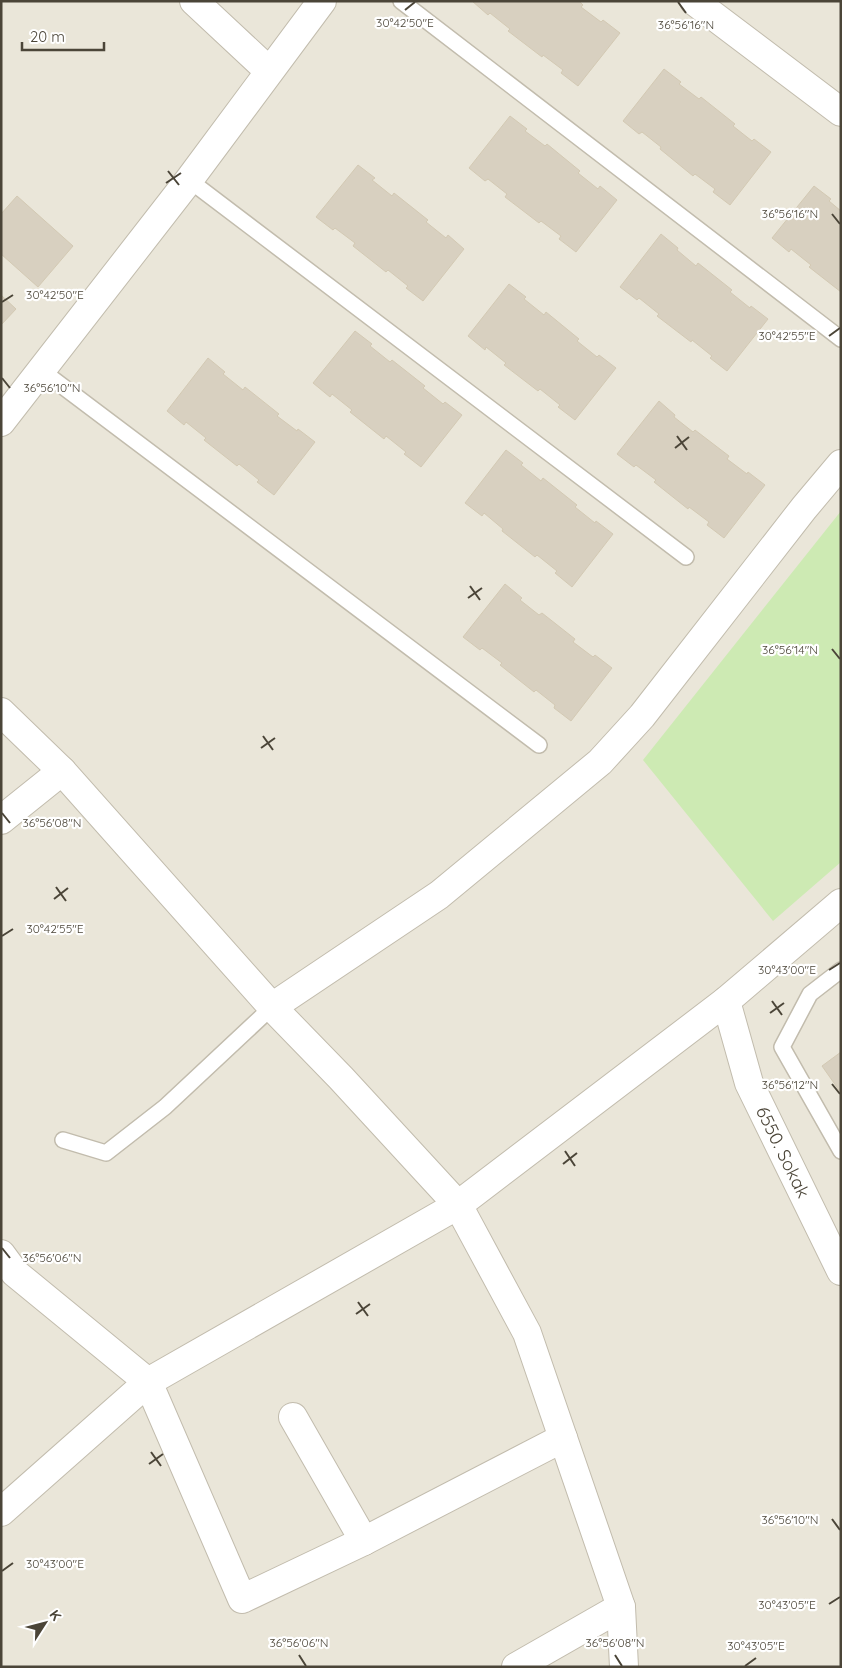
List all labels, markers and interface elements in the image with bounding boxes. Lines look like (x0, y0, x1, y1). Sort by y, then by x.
text: 30°42'50"E (376, 15, 434, 30)
text: 36°56'16"N (658, 17, 714, 32)
scale bar (22, 20, 105, 52)
text: 20 m (30, 27, 65, 46)
text: 36°56'16"N (762, 206, 818, 221)
text: 30°42'50"E (26, 287, 84, 302)
text: 30°42'55"E (758, 328, 816, 343)
text: 36°56'10"N (24, 380, 80, 395)
text: 36°56'14"N (762, 642, 818, 657)
text: 36°56'08"N (23, 815, 82, 830)
text: 30°42'55"E (26, 921, 84, 936)
text: 30°43'00"E (758, 962, 816, 977)
text: 36°56'12"N (762, 1077, 818, 1092)
street label: 6550. Sokak (751, 1102, 815, 1202)
text: 36°56'06"N (23, 1250, 81, 1265)
text: 36°56'10"N (762, 1512, 818, 1527)
text: 30°43'00"E (26, 1556, 84, 1571)
text: 30°43'05"E (758, 1597, 816, 1612)
north arrow (20, 1598, 70, 1648)
text: K (46, 1606, 65, 1624)
text: 36°56'06"N (270, 1635, 328, 1650)
text: 36°56'08"N (586, 1635, 645, 1650)
text: 30°43'05"E (727, 1638, 785, 1653)

